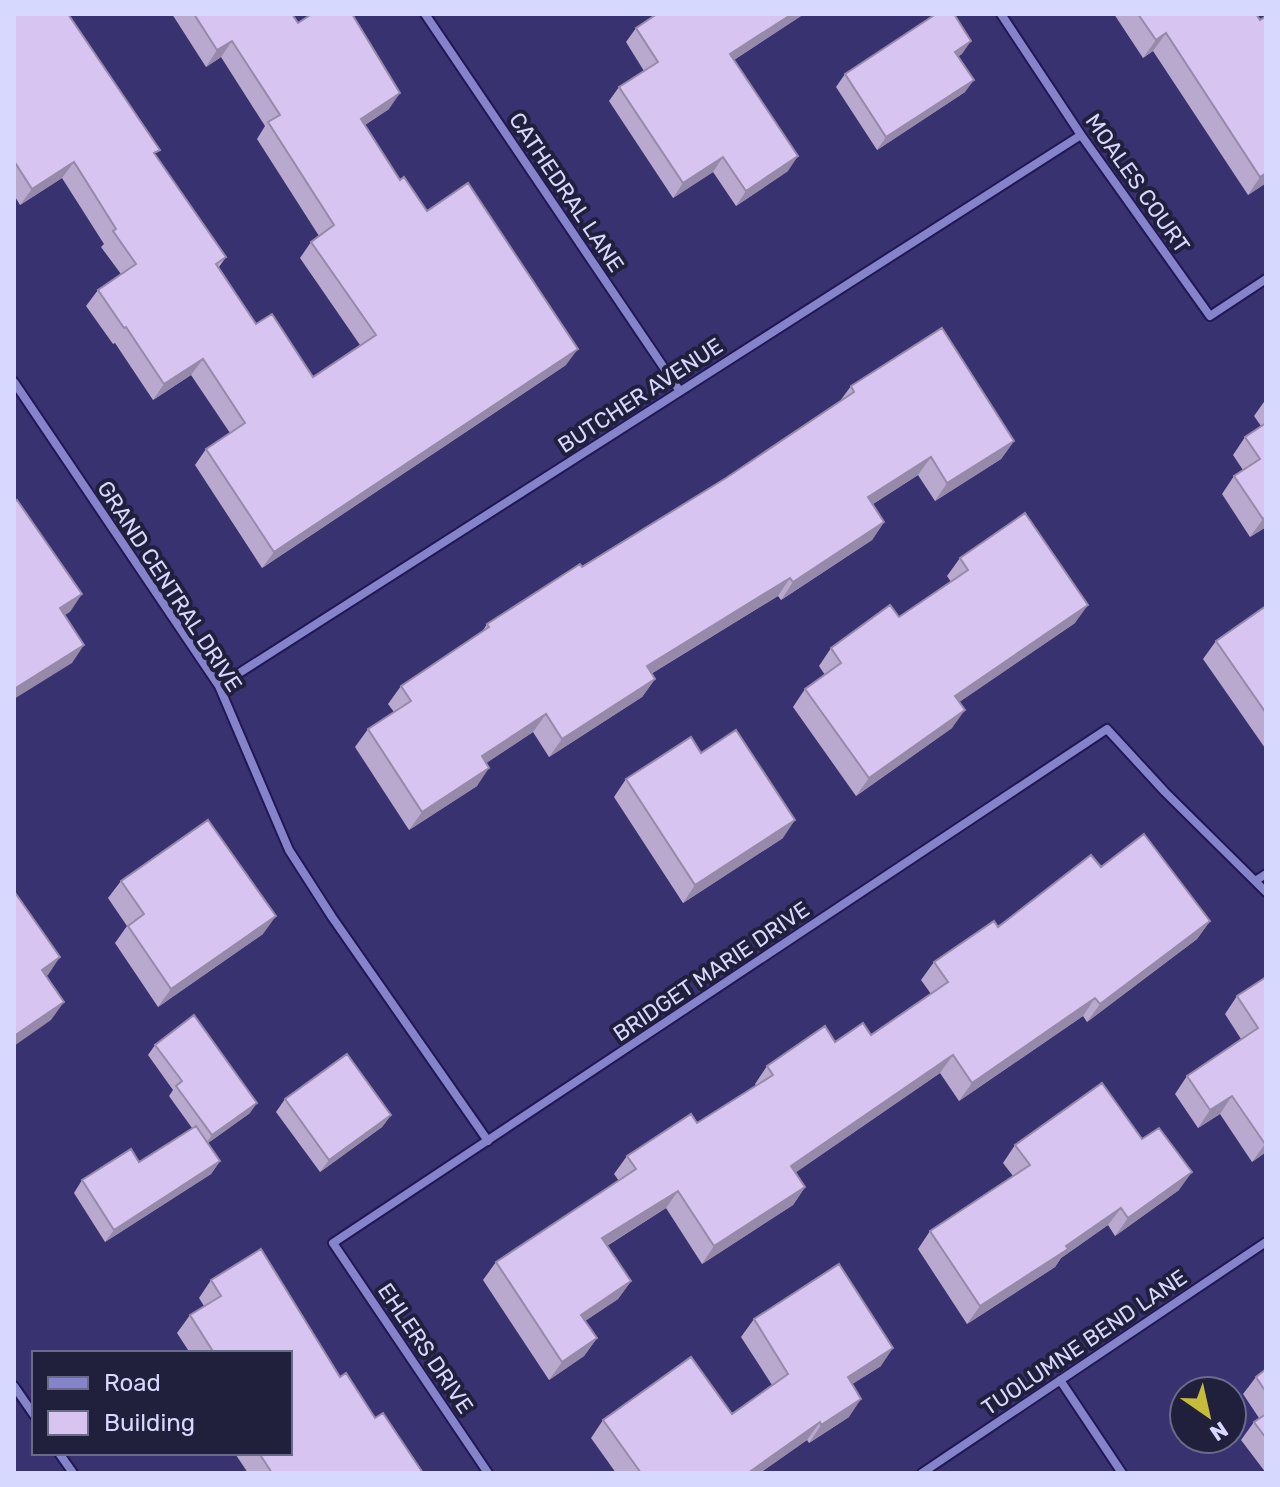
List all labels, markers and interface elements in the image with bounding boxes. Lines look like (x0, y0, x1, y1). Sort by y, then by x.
street label: CATHEDRAL LANE (503, 107, 630, 277)
street label: MOALES COURT (1080, 109, 1196, 258)
street label: BUTCHER AVENUE (553, 332, 728, 459)
street label: GRAND CENTRAL DRIVE (91, 476, 248, 697)
street label: BRIDGET MARIE DRIVE (608, 896, 815, 1047)
street label: TUOLUMNE BEND LANE (977, 1264, 1192, 1421)
street label: EHLERS DRIVE (372, 1278, 479, 1419)
legend (32, 1351, 292, 1455)
text: Road (104, 1369, 161, 1397)
north arrow (1168, 1375, 1248, 1455)
text: Building (104, 1409, 195, 1437)
text: N (1205, 1416, 1233, 1447)

